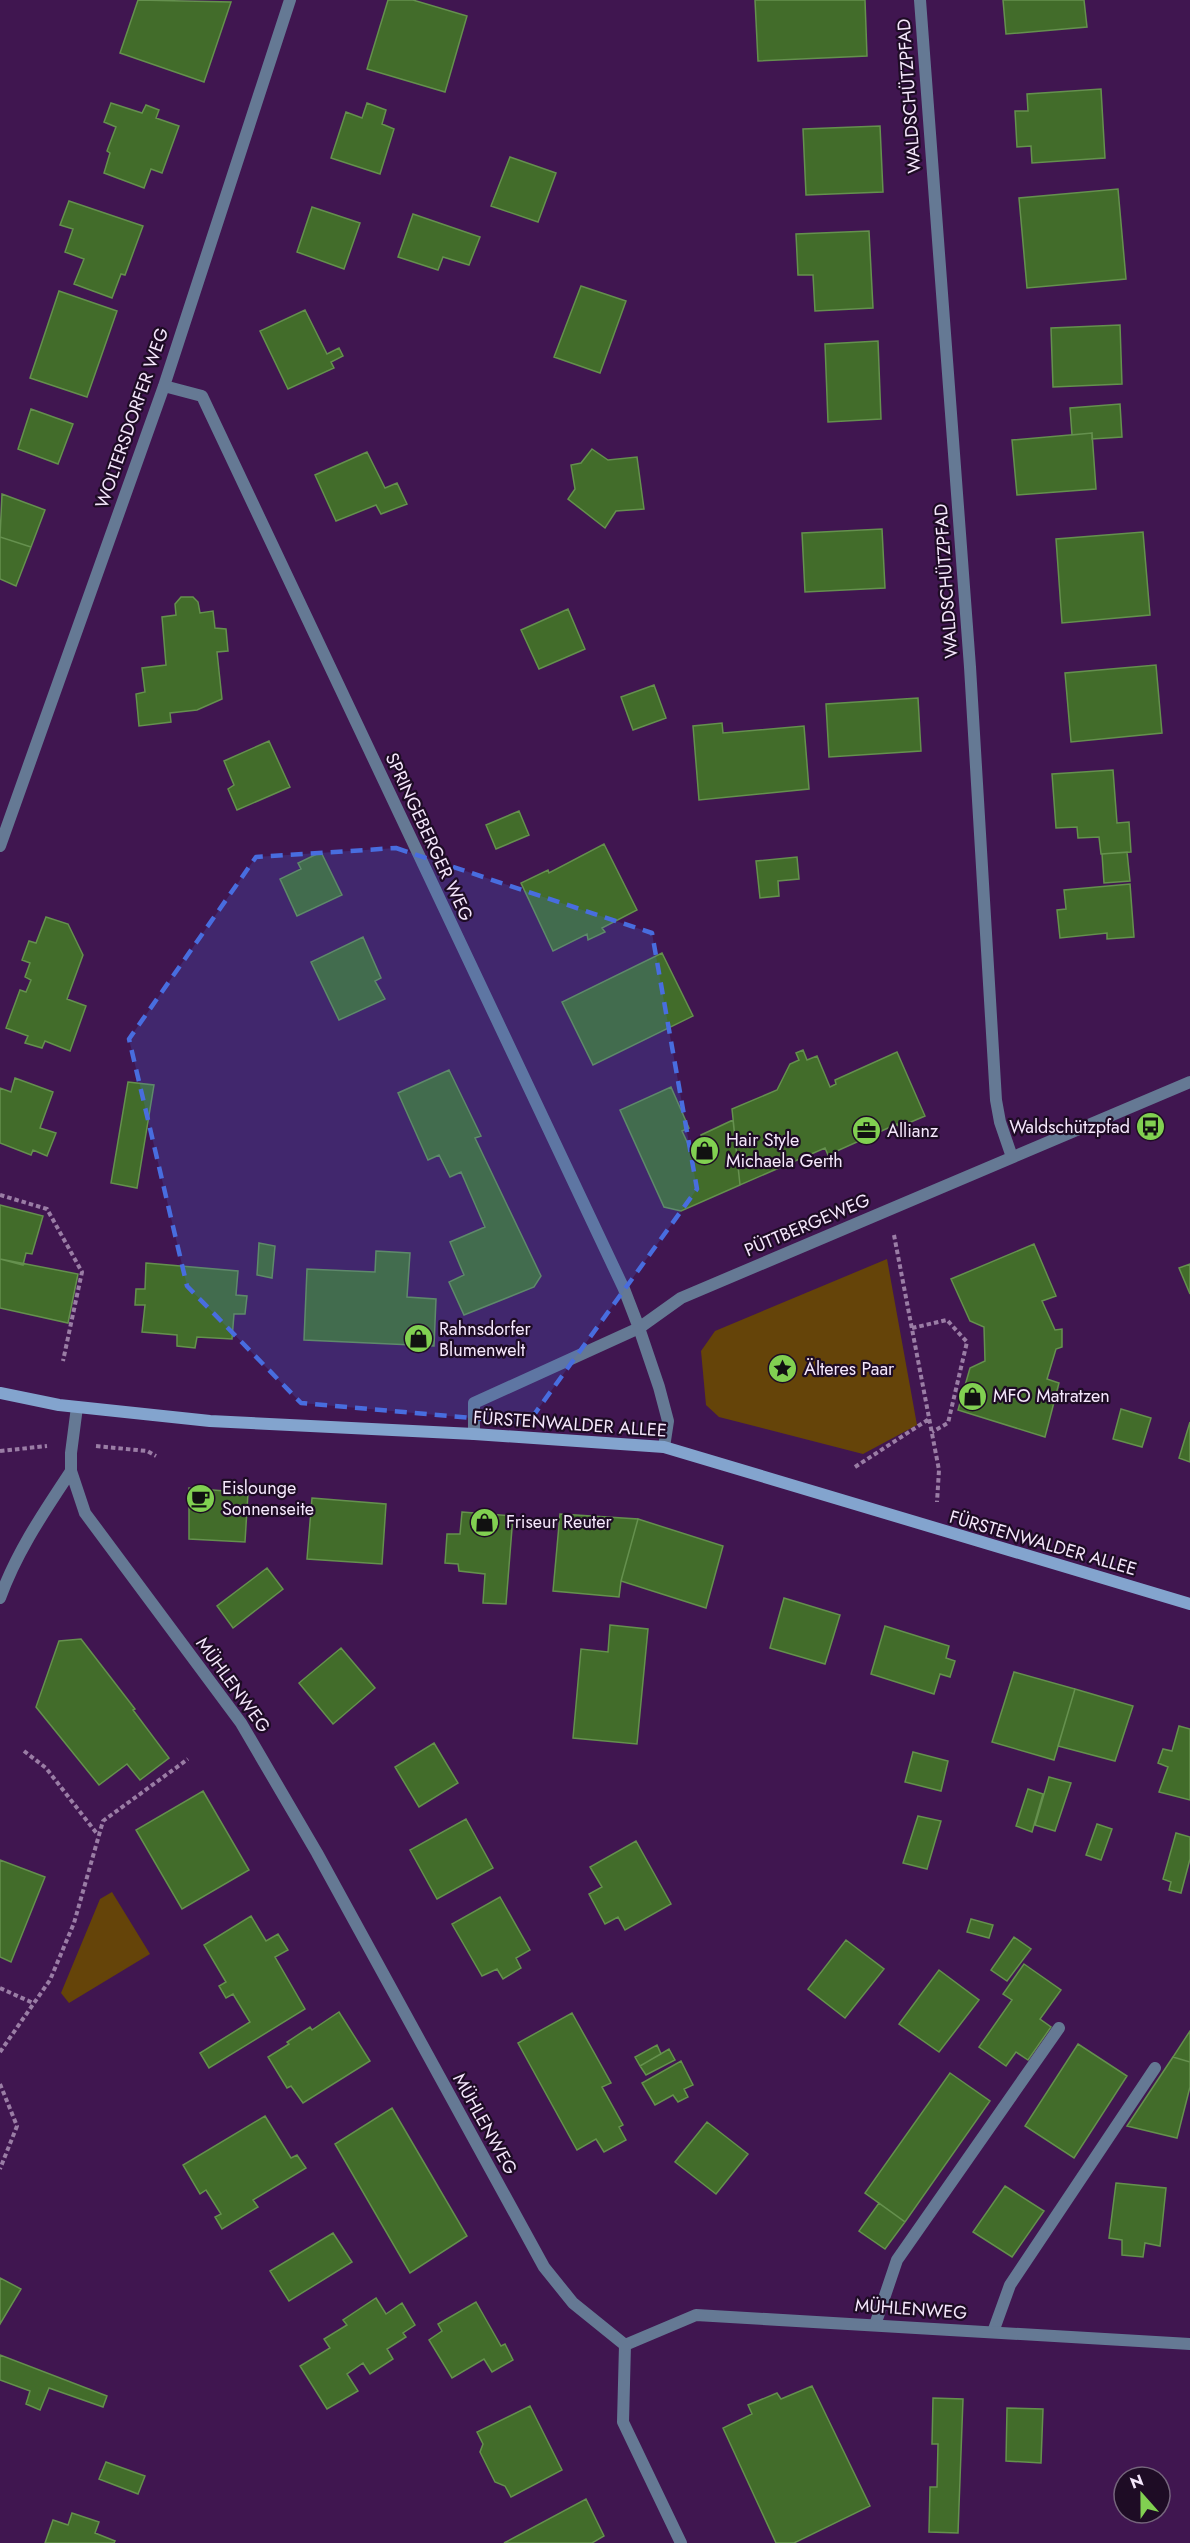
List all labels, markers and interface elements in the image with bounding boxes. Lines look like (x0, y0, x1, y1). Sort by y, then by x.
street label: WALDSCHÜTZPFAD (891, 18, 927, 174)
street label: WOLTERSDORFER WEG (89, 324, 175, 512)
street label: WALDSCHÜTZPFAD (928, 503, 964, 659)
street label: SPRINGEBERGER WEG (379, 749, 479, 925)
bus stop icon: Waldschützpfad (1135, 1111, 1167, 1143)
place label: Waldschützpfad (1009, 1114, 1130, 1140)
office icon: Allianz (850, 1115, 882, 1147)
place label: Allianz (887, 1118, 939, 1144)
place label: Hair Style Michaela Gerth (726, 1127, 843, 1174)
shop icon: Hair Style Michaela Gerth (689, 1134, 721, 1166)
street label: PÜTTBERGEWEG (740, 1187, 874, 1263)
place label: Rahnsdorfer Blumenwelt (439, 1316, 532, 1363)
shop icon: Rahnsdorfer Blumenwelt (402, 1323, 434, 1355)
place icon: Älteres Paar (767, 1353, 799, 1385)
place label: Älteres Paar (804, 1356, 895, 1382)
shop icon: MFO Matratzen (956, 1380, 988, 1412)
place label: MFO Matratzen (993, 1383, 1110, 1409)
street label: FÜRSTENWALDER ALLEE (472, 1404, 668, 1444)
place label: Eislounge Sonnenseite (222, 1475, 314, 1522)
cafe icon: Eislounge Sonnenseite (185, 1482, 217, 1514)
street label: FÜRSTENWALDER ALLEE (946, 1504, 1140, 1582)
shop icon: Friseur Reuter (469, 1506, 501, 1538)
place label: Friseur Reuter (506, 1509, 612, 1535)
street label: MÜHLENWEG (189, 1632, 277, 1738)
street label: MÜHLENWEG (446, 2069, 524, 2179)
street label: MÜHLENWEG (854, 2292, 968, 2326)
north arrow (1112, 2465, 1172, 2525)
text: N (1127, 2468, 1147, 2494)

